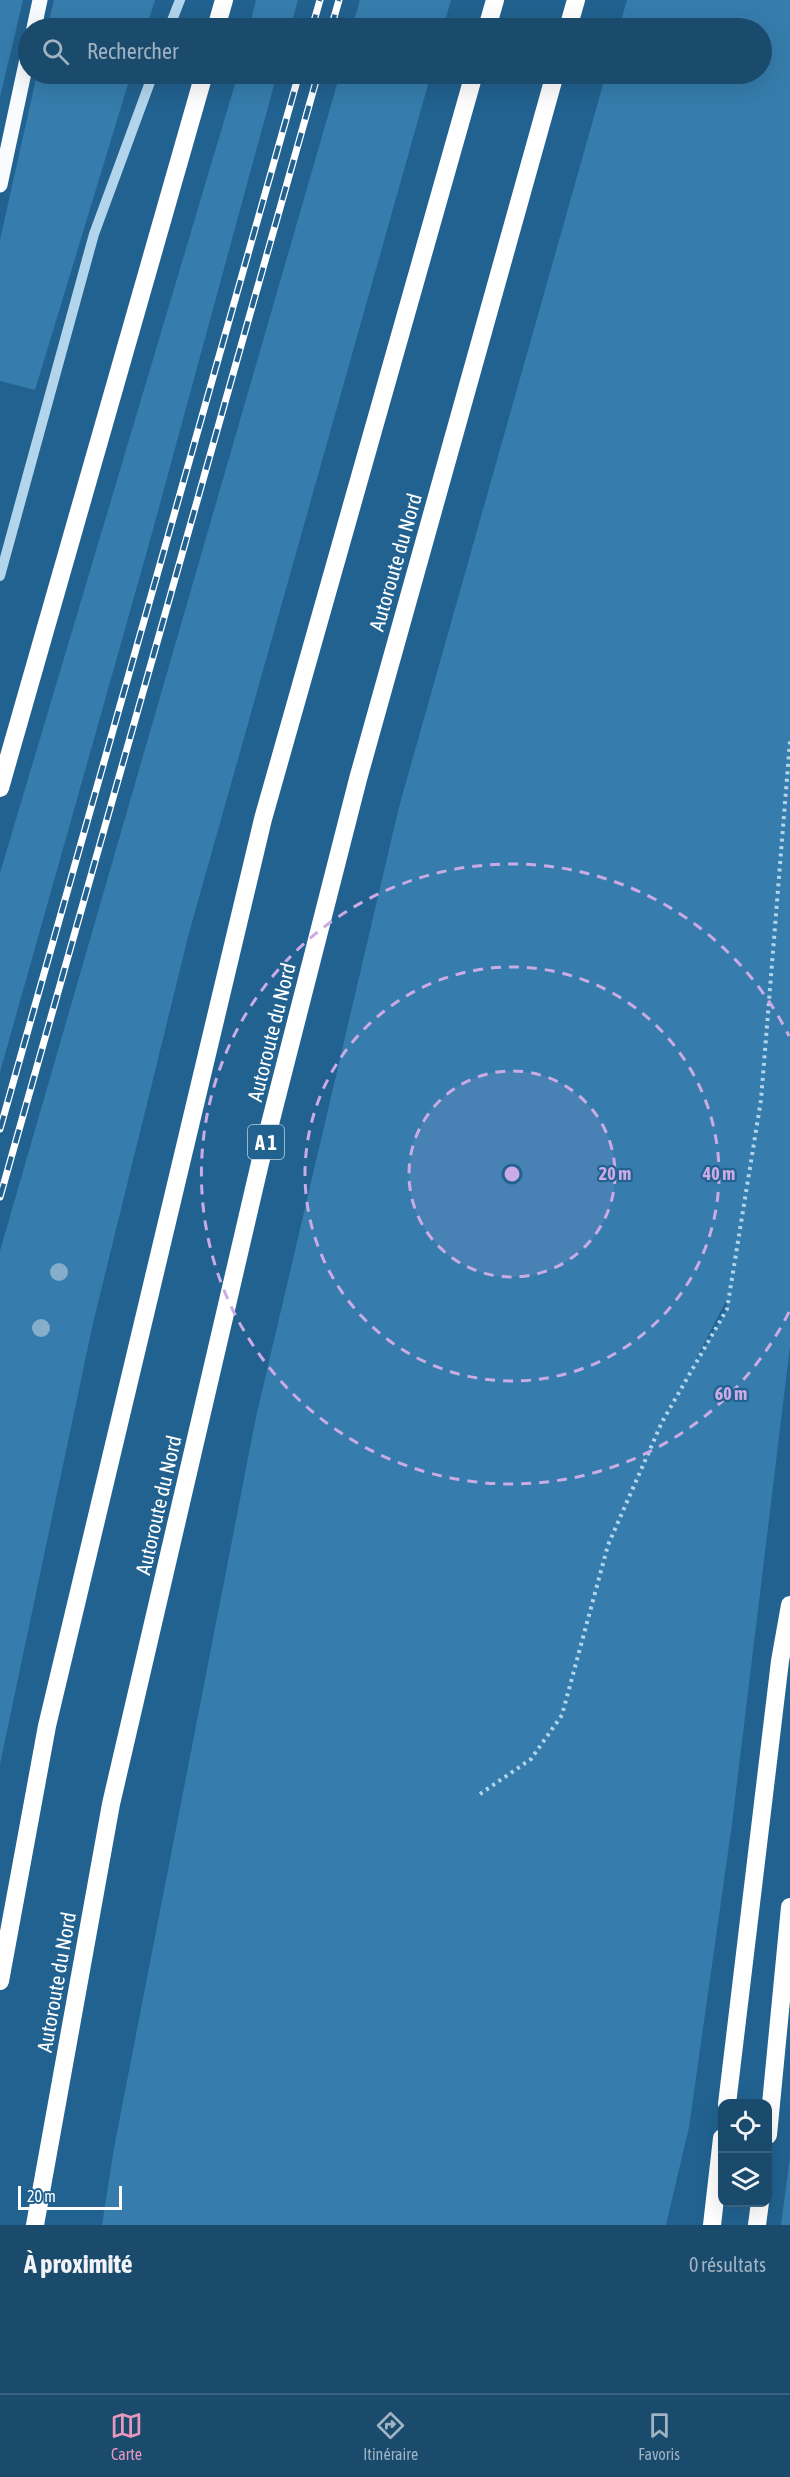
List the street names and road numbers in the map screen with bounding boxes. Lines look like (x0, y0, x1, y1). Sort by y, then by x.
street label: Autoroute du Nord (364, 490, 426, 634)
street label: Autoroute du Nord (242, 960, 300, 1104)
road number: A 1 (248, 1125, 284, 1159)
street label: Autoroute du Nord (130, 1433, 186, 1577)
street label: Autoroute du Nord (32, 1910, 80, 2054)

